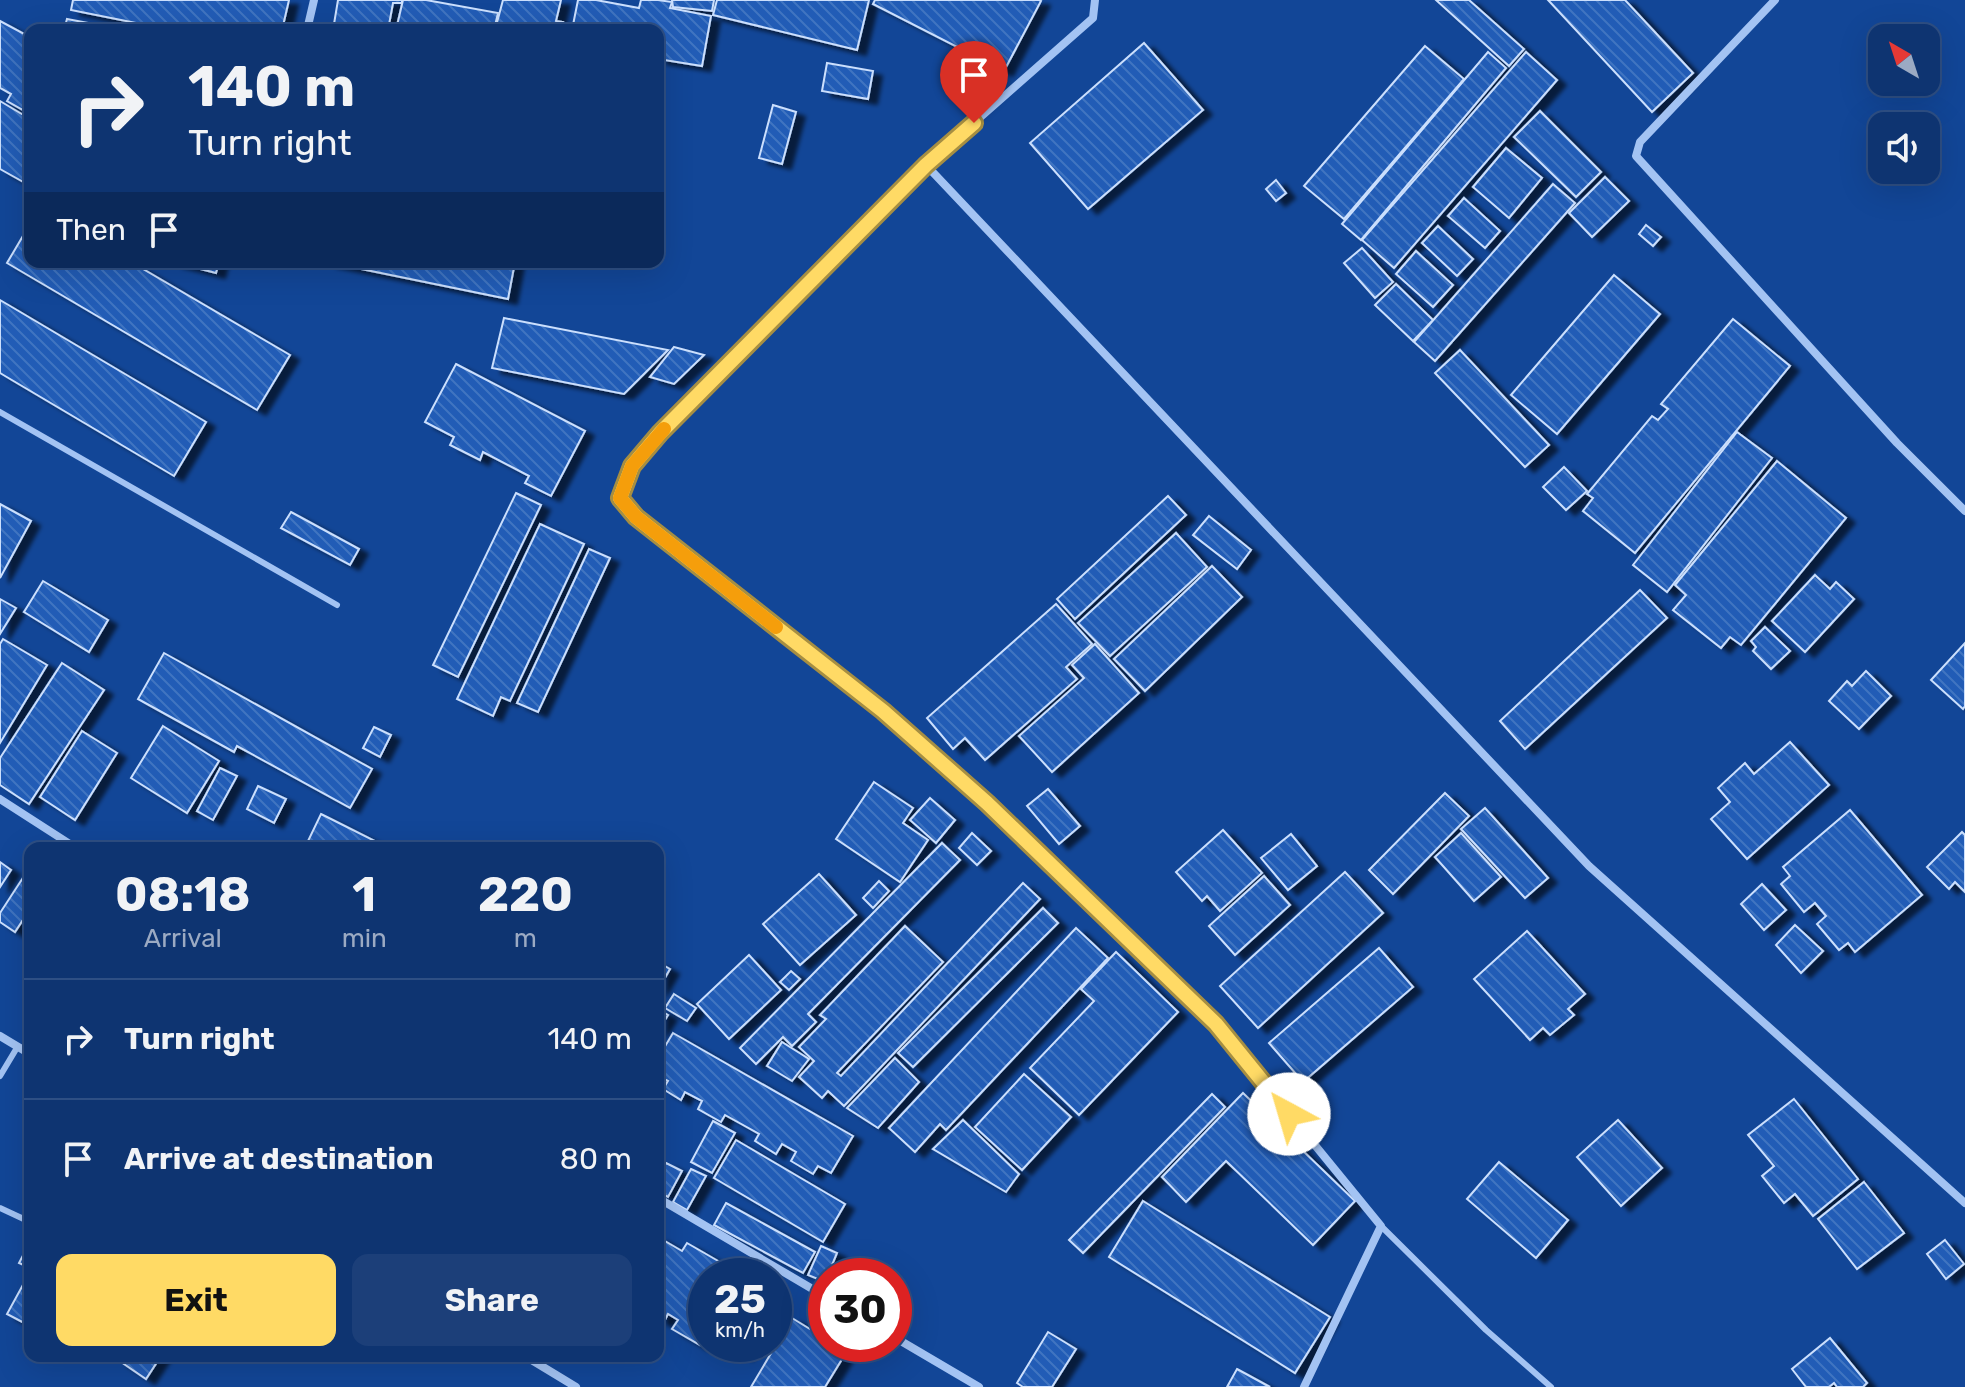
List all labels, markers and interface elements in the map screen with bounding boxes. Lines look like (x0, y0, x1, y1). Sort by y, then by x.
north arrow (1868, 24, 1940, 96)
map controls (1868, 24, 1940, 184)
pin (940, 41, 1008, 123)
icon: arrive (952, 53, 996, 97)
text: 140 m (188, 54, 355, 120)
icon: right (56, 56, 160, 160)
button: sound (1868, 112, 1940, 184)
text: Turn right (188, 121, 352, 164)
icon: arrive (142, 208, 186, 252)
text: Then (56, 212, 126, 248)
text: 08:18 (115, 866, 251, 923)
text: 1 (352, 866, 376, 923)
text: 220 (478, 866, 573, 923)
text: Arrival (144, 923, 222, 954)
text: min (342, 923, 387, 954)
text: m (514, 923, 537, 954)
icon: right (56, 1017, 100, 1061)
text: Turn right (124, 1021, 275, 1057)
text: 140 m (547, 1021, 632, 1057)
position arrow (1247, 1072, 1331, 1156)
icon: arrive (56, 1137, 100, 1181)
text: Arrive at destination (124, 1141, 434, 1177)
text: 80 m (560, 1141, 632, 1177)
button: Exit (56, 1254, 336, 1346)
button: Share (352, 1254, 632, 1346)
speed limit sign: 30 (808, 1258, 912, 1362)
text: 25 (714, 1276, 766, 1323)
text: km/h (715, 1318, 765, 1342)

